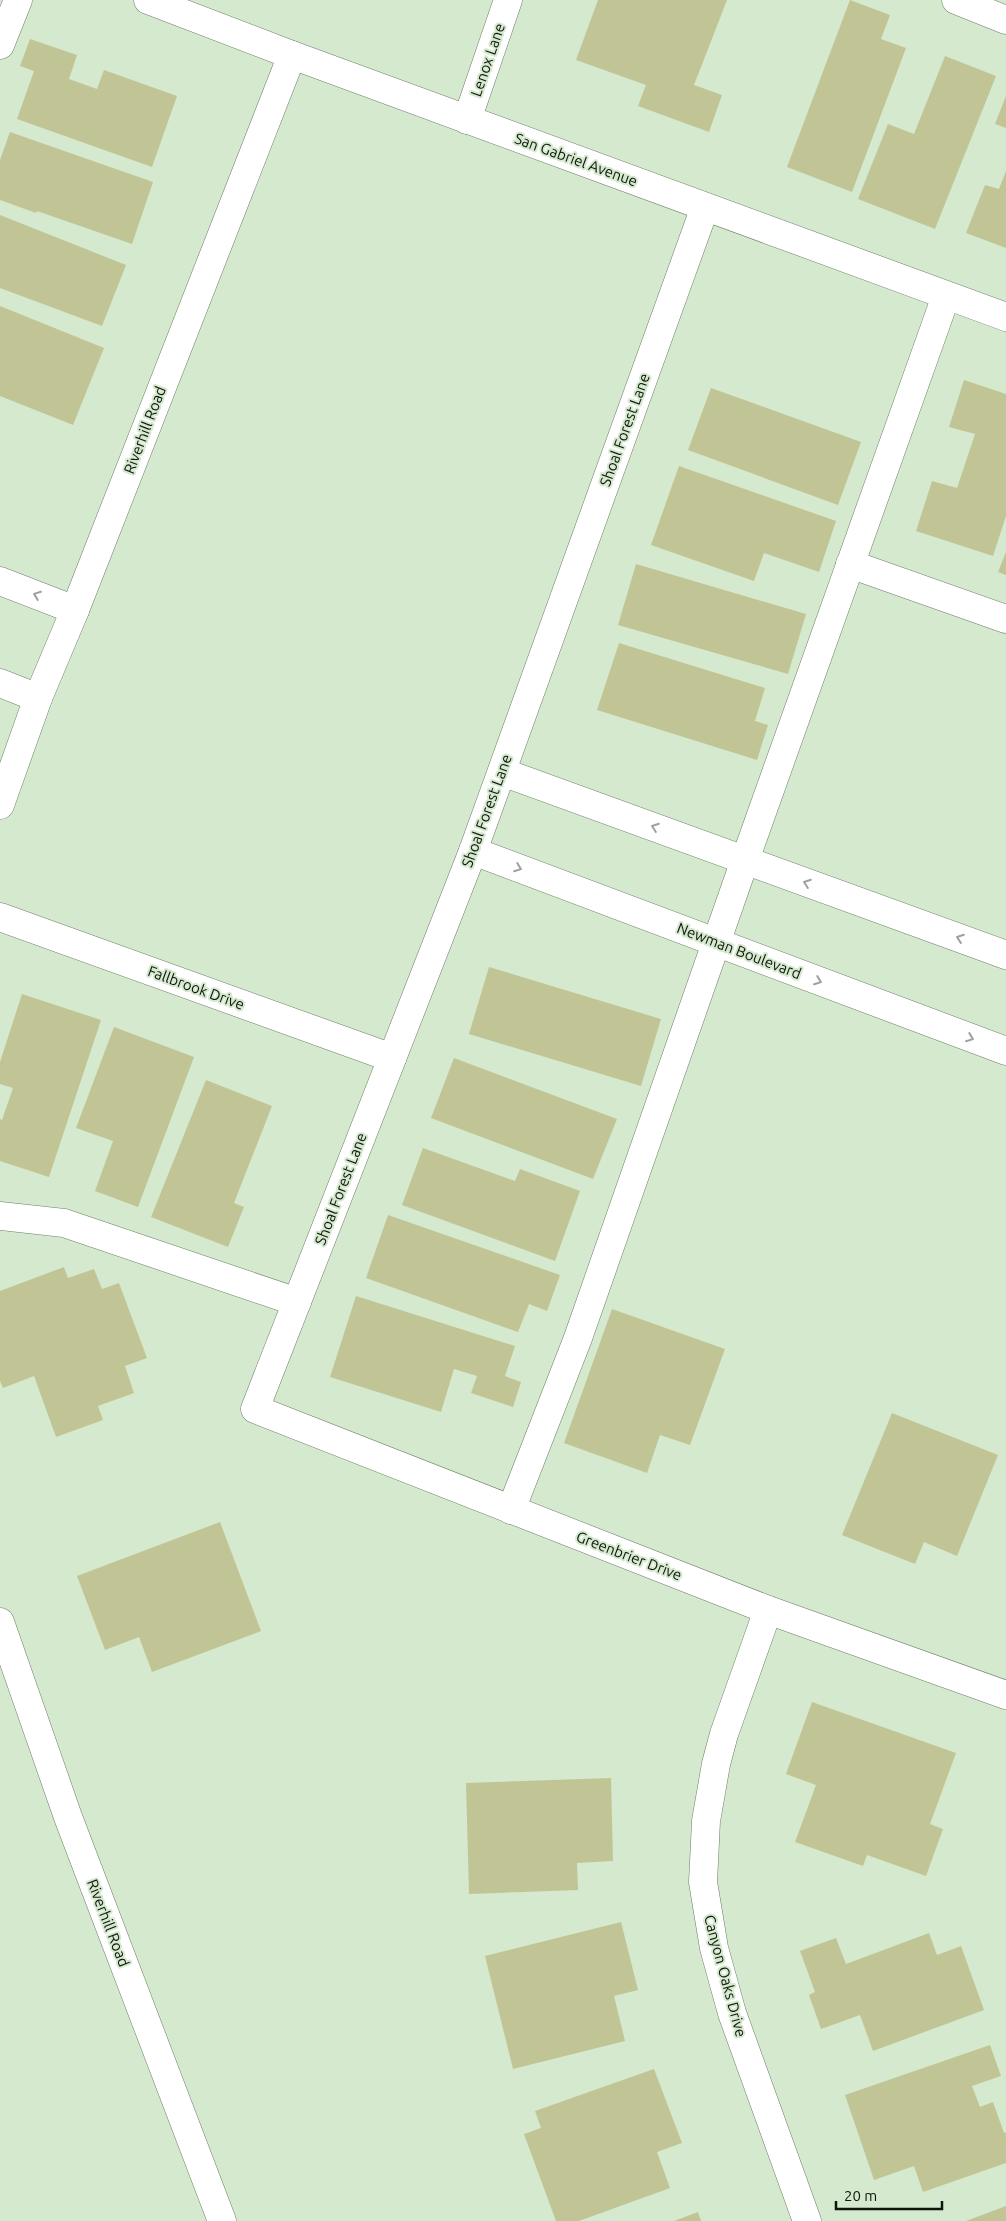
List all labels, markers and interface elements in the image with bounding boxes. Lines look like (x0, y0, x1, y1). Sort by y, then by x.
street label: Lenox Lane (467, 21, 508, 99)
street label: San Gabriel Avenue (512, 129, 640, 190)
street label: Shoal Forest Lane (596, 371, 653, 489)
street label: Riverhill Road (120, 384, 169, 476)
one-way arrow (34, 591, 42, 601)
street label: Shoal Forest Lane (458, 752, 515, 870)
one-way arrow (651, 823, 659, 833)
one-way arrow (513, 862, 522, 872)
one-way arrow (804, 879, 812, 889)
street label: Newman Boulevard (675, 919, 804, 982)
one-way arrow (956, 934, 965, 944)
street label: Fallbrook Drive (146, 962, 247, 1013)
one-way arrow (813, 975, 822, 985)
one-way arrow (965, 1032, 974, 1042)
street label: Shoal Forest Lane (311, 1130, 370, 1247)
street label: Greenbrier Drive (574, 1528, 684, 1583)
street label: Riverhill Road (84, 1877, 133, 1969)
street label: Canyon Oaks Drive (701, 1913, 750, 2039)
scale bar (836, 2178, 942, 2210)
text: 20 m (844, 2187, 877, 2204)

